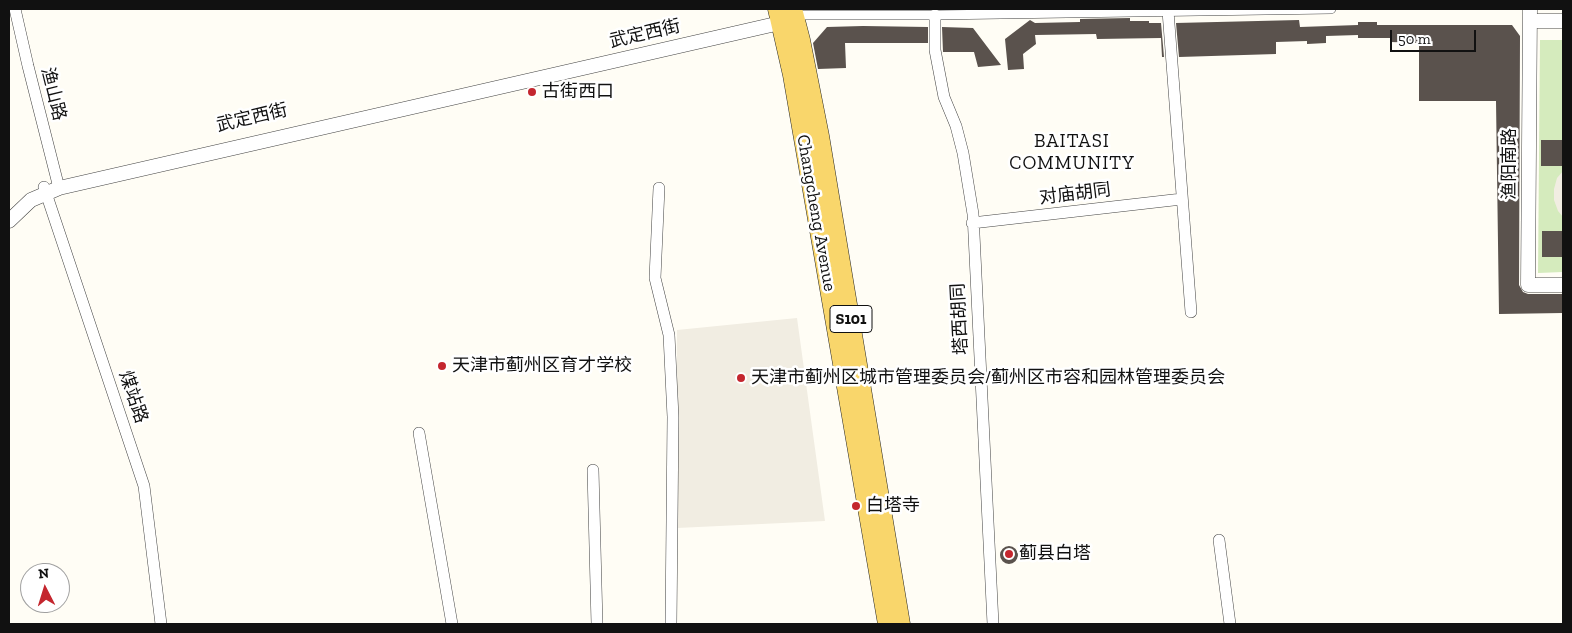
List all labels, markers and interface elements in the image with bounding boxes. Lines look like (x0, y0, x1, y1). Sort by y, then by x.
street label: 武定西街 (607, 15, 683, 53)
scale bar (1392, 20, 1478, 52)
text: 50 m (1398, 30, 1431, 48)
street label: 渔山路 (36, 65, 70, 123)
place label: 古街西口 (542, 81, 614, 103)
marker: 古街西口 (526, 86, 538, 98)
street label: 武定西街 (214, 99, 290, 137)
street label: 渔阳南路 (1499, 128, 1521, 200)
district label: BAITASI COMMUNITY (1008, 131, 1136, 175)
street label: Changcheng Avenue (792, 133, 840, 293)
street label: 对庙胡同 (1038, 179, 1112, 209)
street label: 塔西胡同 (947, 282, 973, 356)
road number: S101 (830, 306, 872, 332)
place label: 天津市蓟州区育才学校 (452, 355, 632, 377)
marker: 天津市蓟州区育才学校 (436, 360, 448, 372)
place label: 天津市蓟州区城市管理委员会/蓟州区市容和园林管理委员会 (751, 367, 1225, 389)
street label: 煤站路 (114, 368, 152, 426)
marker: 天津市蓟州区城市管理委员会/蓟州区市容和园林管理委员会 (735, 372, 747, 384)
place label: 白塔寺 (866, 495, 920, 517)
marker: 白塔寺 (850, 500, 862, 512)
place label: 蓟县白塔 (1019, 543, 1091, 565)
marker: 蓟县白塔 (1003, 548, 1015, 560)
north arrow (20, 563, 70, 613)
text: N (38, 565, 50, 582)

